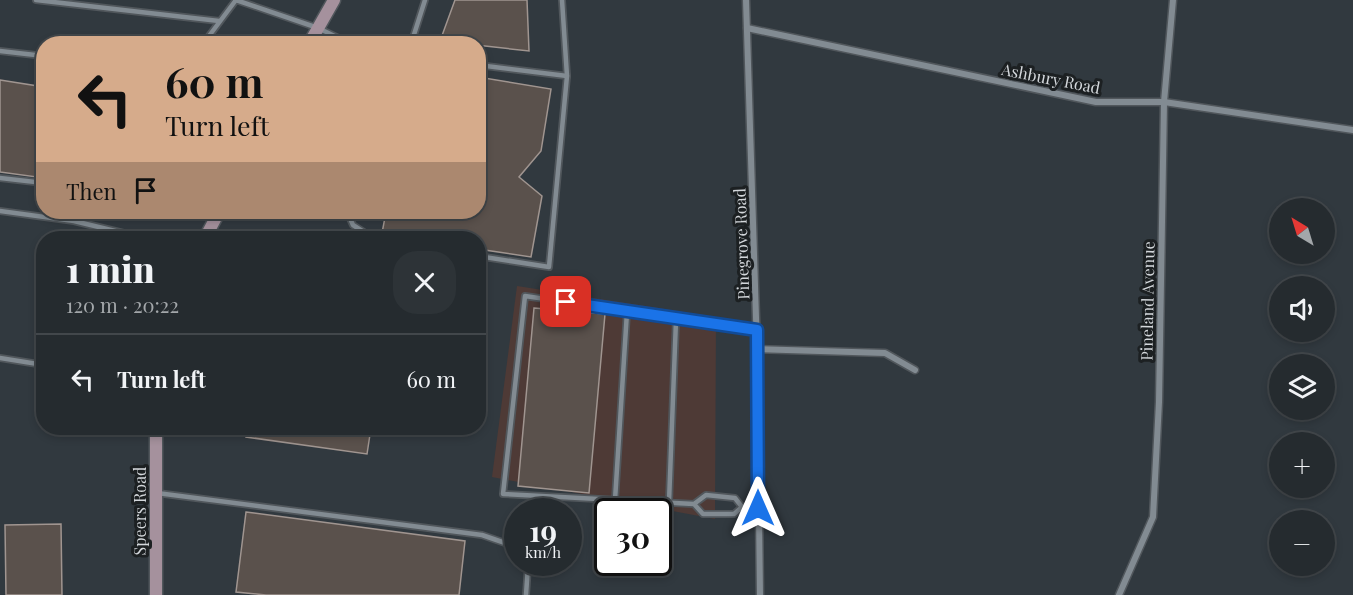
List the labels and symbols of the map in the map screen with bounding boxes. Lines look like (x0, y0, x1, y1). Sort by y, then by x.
street label: Ashbury Road (999, 58, 1102, 98)
street label: Pinegrove Road (729, 188, 753, 300)
north arrow (1269, 198, 1335, 264)
street label: Pineland Avenue (1135, 241, 1159, 361)
pin (540, 276, 591, 327)
street label: Speers Road (129, 467, 150, 555)
position arrow (726, 476, 790, 540)
speed limit sign: 30 (594, 498, 672, 576)

